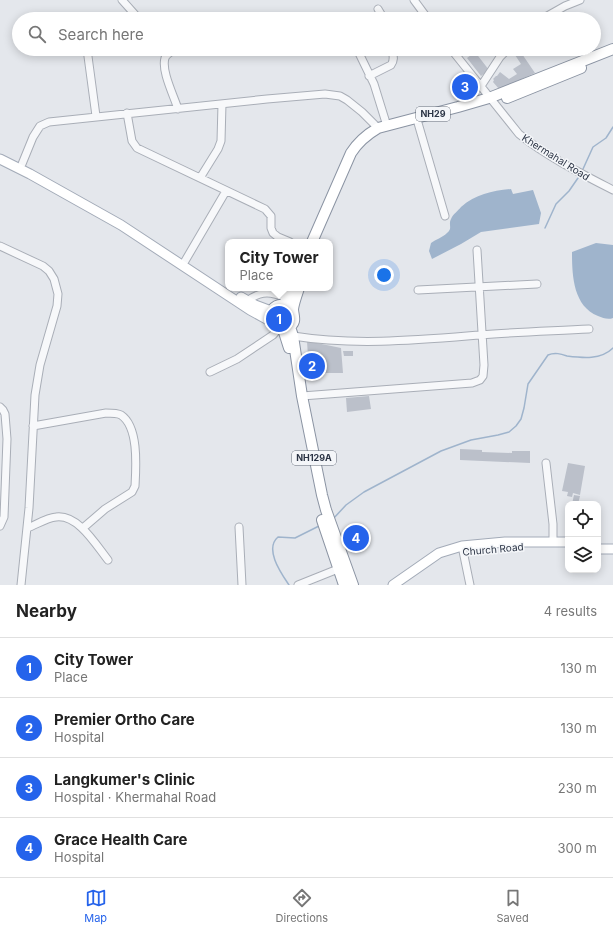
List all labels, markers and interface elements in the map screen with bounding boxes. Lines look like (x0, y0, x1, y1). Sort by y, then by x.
search box (12, 12, 601, 56)
icon: search (26, 23, 48, 45)
text: Search here (58, 25, 144, 44)
pin: 3 (452, 72, 478, 102)
road number: NH29 (416, 107, 450, 121)
street label: Khermahal Road (520, 131, 592, 183)
popup (225, 239, 333, 291)
text: City Tower (240, 248, 319, 267)
your location (374, 265, 394, 285)
text: Place (240, 267, 273, 283)
pin: 1 (266, 304, 292, 334)
pin: 2 (299, 351, 325, 381)
road number: NH129A (292, 451, 336, 465)
map controls (565, 501, 601, 573)
button: locate (565, 501, 601, 537)
pin: 4 (343, 523, 369, 553)
button: layers (565, 537, 601, 573)
street label: Church Road (462, 540, 524, 558)
text: Nearby (16, 601, 77, 621)
text: 4 results (544, 603, 597, 619)
text: City Tower (54, 650, 133, 669)
text: 1 (26, 660, 32, 676)
text: 130 m (560, 660, 597, 676)
text: Place (54, 669, 88, 685)
text: Premier Ortho Care (54, 710, 195, 729)
text: 2 (25, 720, 33, 736)
text: 130 m (560, 720, 597, 736)
text: Hospital (54, 729, 104, 745)
text: Langkumer's Clinic (54, 770, 195, 789)
text: 3 (25, 780, 33, 796)
text: 230 m (558, 780, 597, 796)
text: Hospital · Khermahal Road (54, 789, 216, 805)
text: Grace Health Care (54, 830, 187, 849)
text: 4 (25, 840, 33, 856)
text: 300 m (558, 840, 597, 856)
text: Hospital (54, 849, 104, 865)
tab: Map (84, 887, 107, 925)
tab: Directions (276, 887, 328, 925)
tab: Saved (497, 887, 529, 925)

